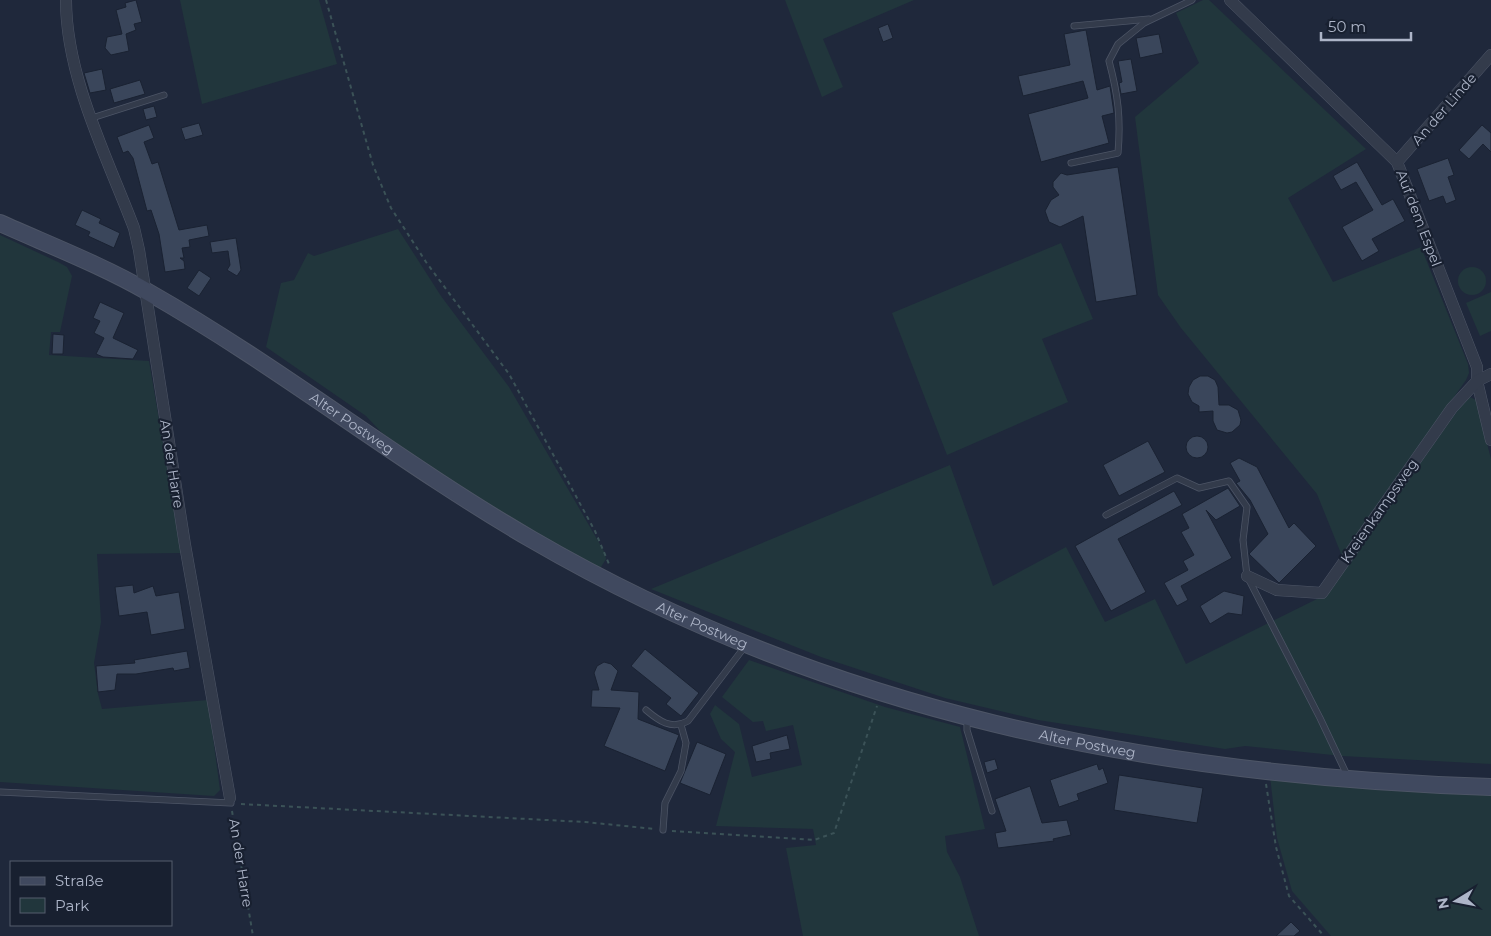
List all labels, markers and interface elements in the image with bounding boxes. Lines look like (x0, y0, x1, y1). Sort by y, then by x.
scale bar (1321, 10, 1411, 42)
text: 50 m (1328, 17, 1366, 36)
street label: An der Linde (1408, 69, 1480, 149)
street label: Auf dem Espel (1392, 167, 1446, 269)
street label: Alter Postweg (306, 388, 398, 458)
street label: An der Harre (156, 418, 188, 510)
street label: Kreienkampsweg (1336, 455, 1422, 567)
street label: Alter Postweg (654, 597, 751, 653)
street label: Alter Postweg (1037, 725, 1137, 762)
street label: An der Harre (225, 817, 257, 909)
legend (10, 861, 172, 926)
text: Straße (55, 871, 104, 890)
north arrow (1431, 876, 1481, 926)
text: Park (55, 896, 89, 915)
text: N (1433, 896, 1453, 910)

